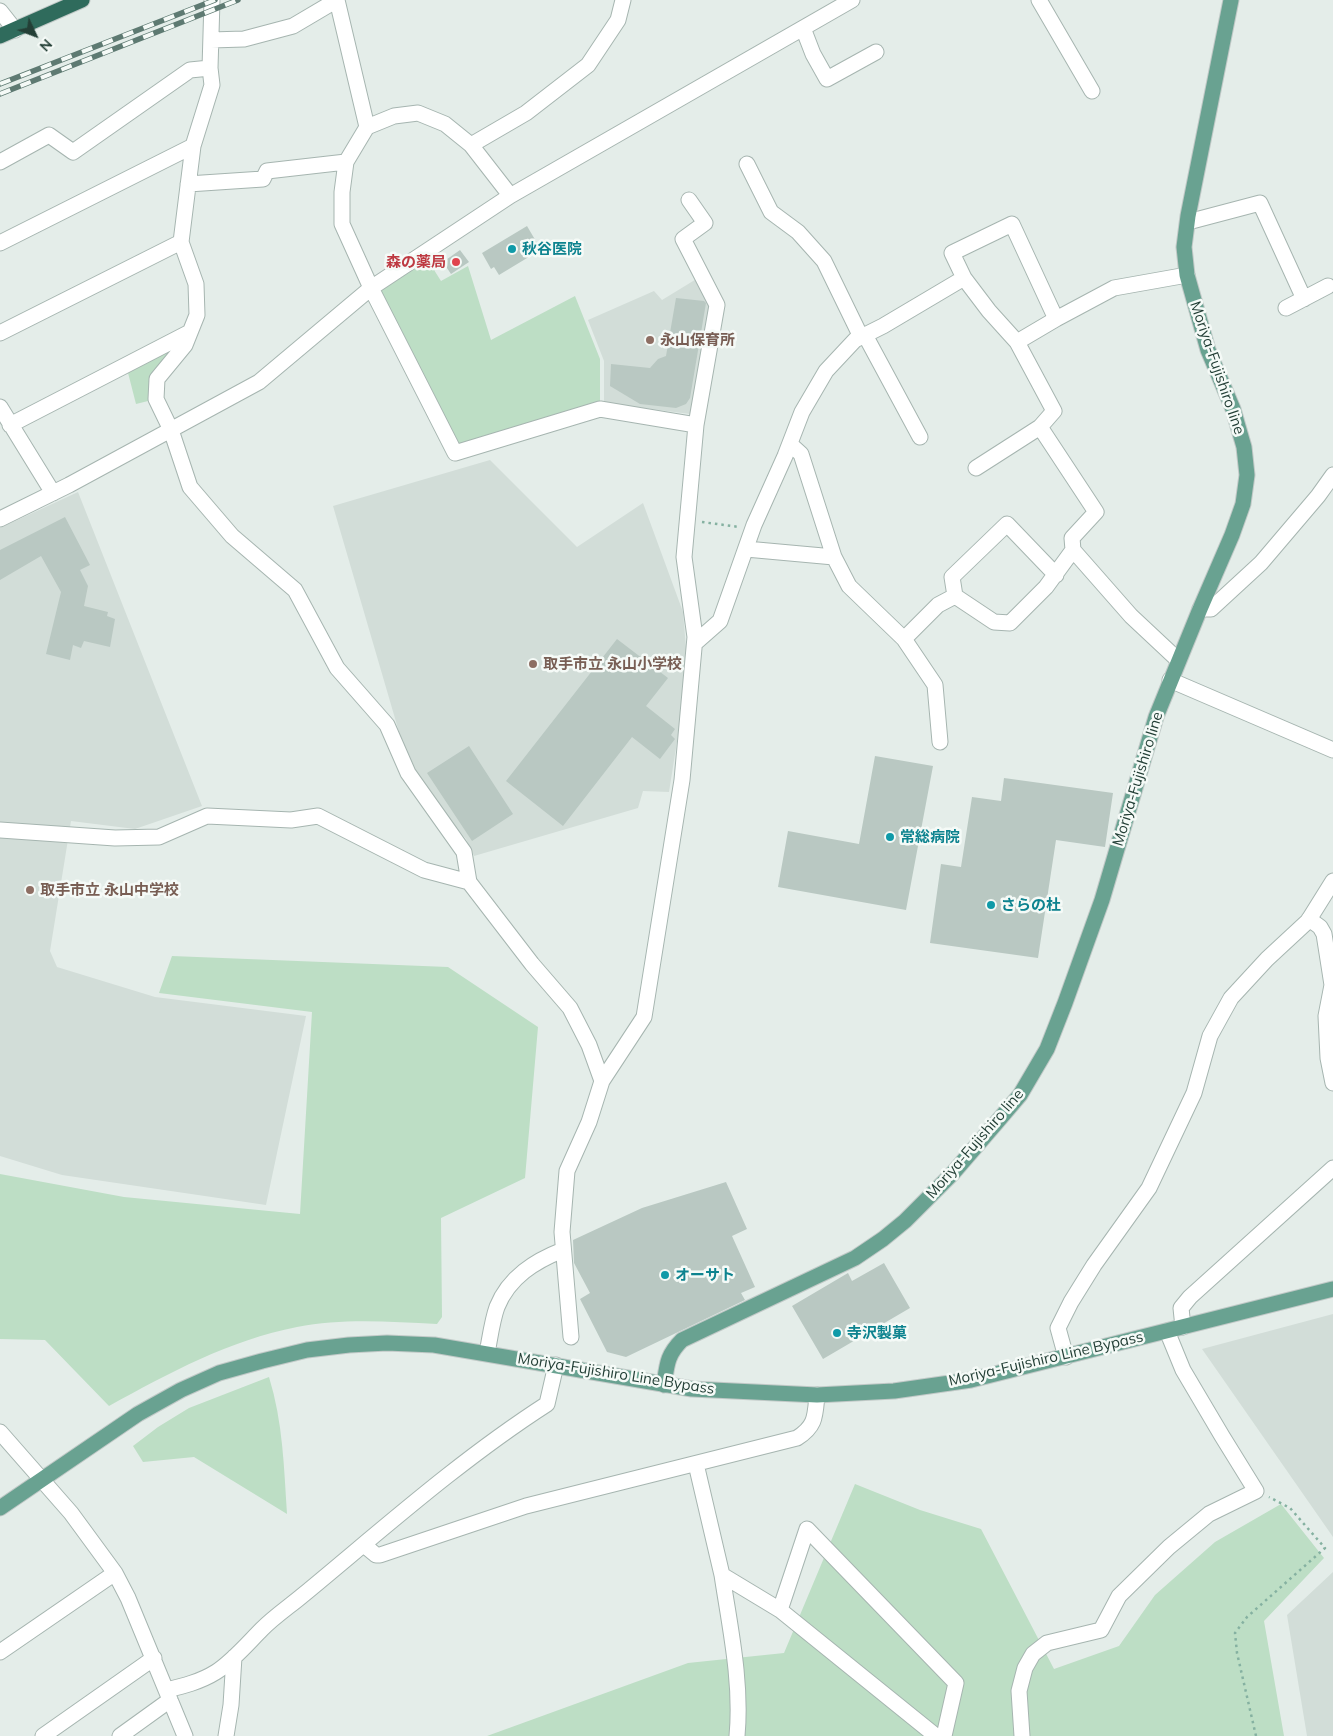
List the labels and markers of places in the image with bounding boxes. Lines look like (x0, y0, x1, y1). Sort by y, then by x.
place label: 秋谷医院 (522, 240, 582, 258)
marker: 秋谷医院 (506, 243, 518, 255)
place label: 森の薬局 (386, 253, 446, 271)
marker: 森の薬局 (450, 256, 462, 268)
place label: 永山保育所 (660, 331, 735, 349)
marker: 永山保育所 (644, 334, 656, 346)
place label: 取手市立 永山小学校 (543, 655, 682, 673)
marker: 取手市立 永山小学校 (527, 658, 539, 670)
place label: 常総病院 (900, 828, 960, 846)
marker: 常総病院 (884, 831, 896, 843)
place label: 取手市立 永山中学校 (40, 881, 179, 899)
marker: 取手市立 永山中学校 (24, 884, 36, 896)
place label: さらの杜 (1001, 896, 1061, 914)
marker: さらの杜 (985, 899, 997, 911)
place label: オーサト (675, 1266, 735, 1284)
marker: オーサト (659, 1269, 671, 1281)
place label: 寺沢製菓 (847, 1324, 907, 1342)
marker: 寺沢製菓 (831, 1327, 843, 1339)

